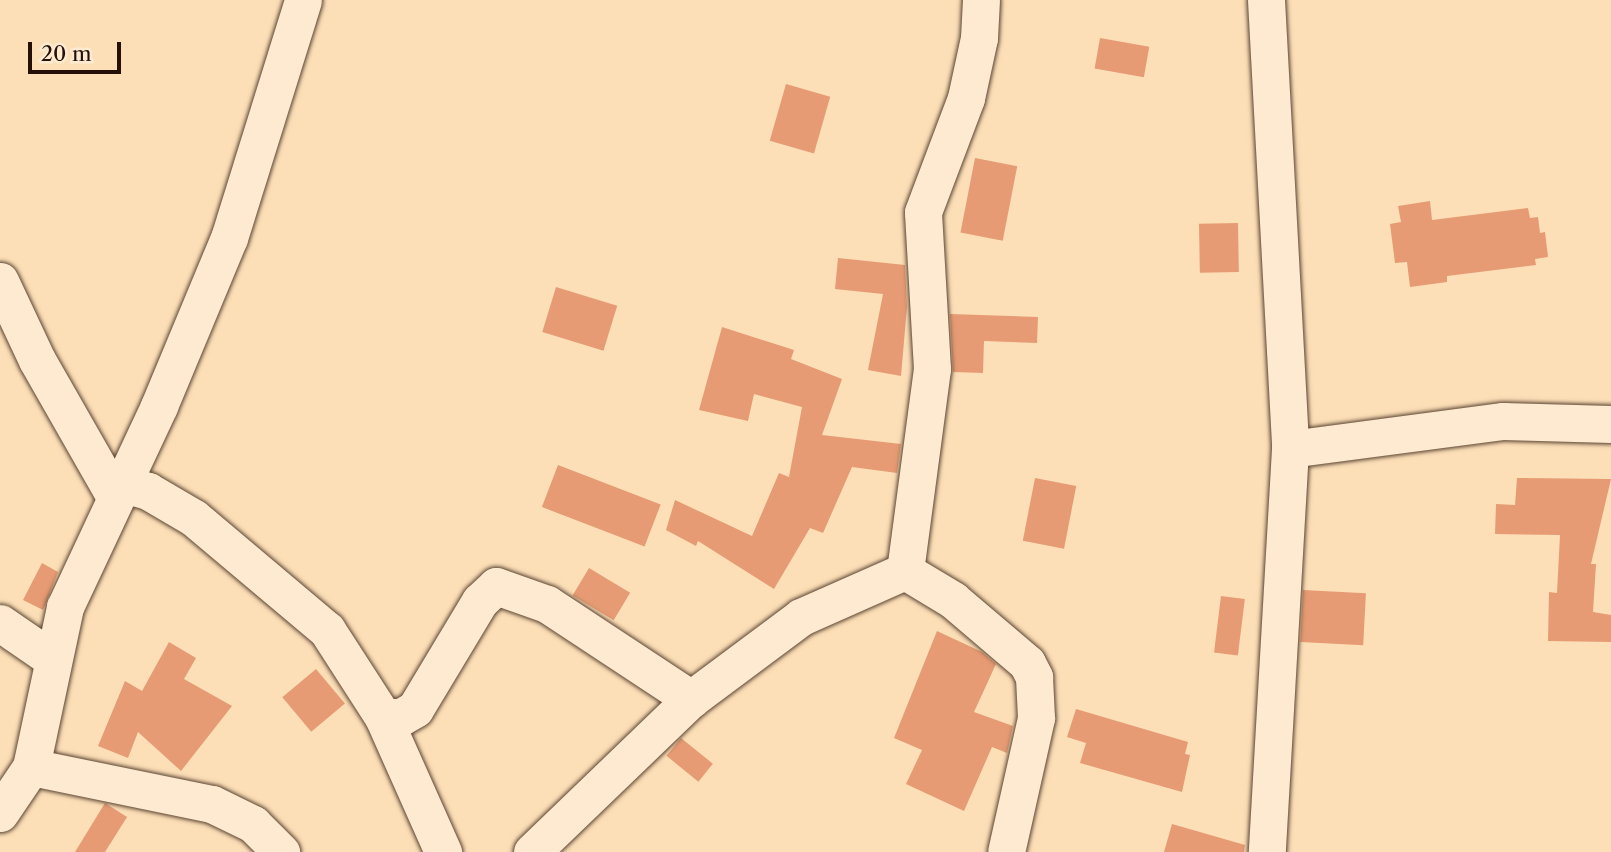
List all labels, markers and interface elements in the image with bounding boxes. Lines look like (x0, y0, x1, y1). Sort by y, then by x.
scale bar (32, 28, 124, 72)
text: 20 m (41, 41, 92, 66)

